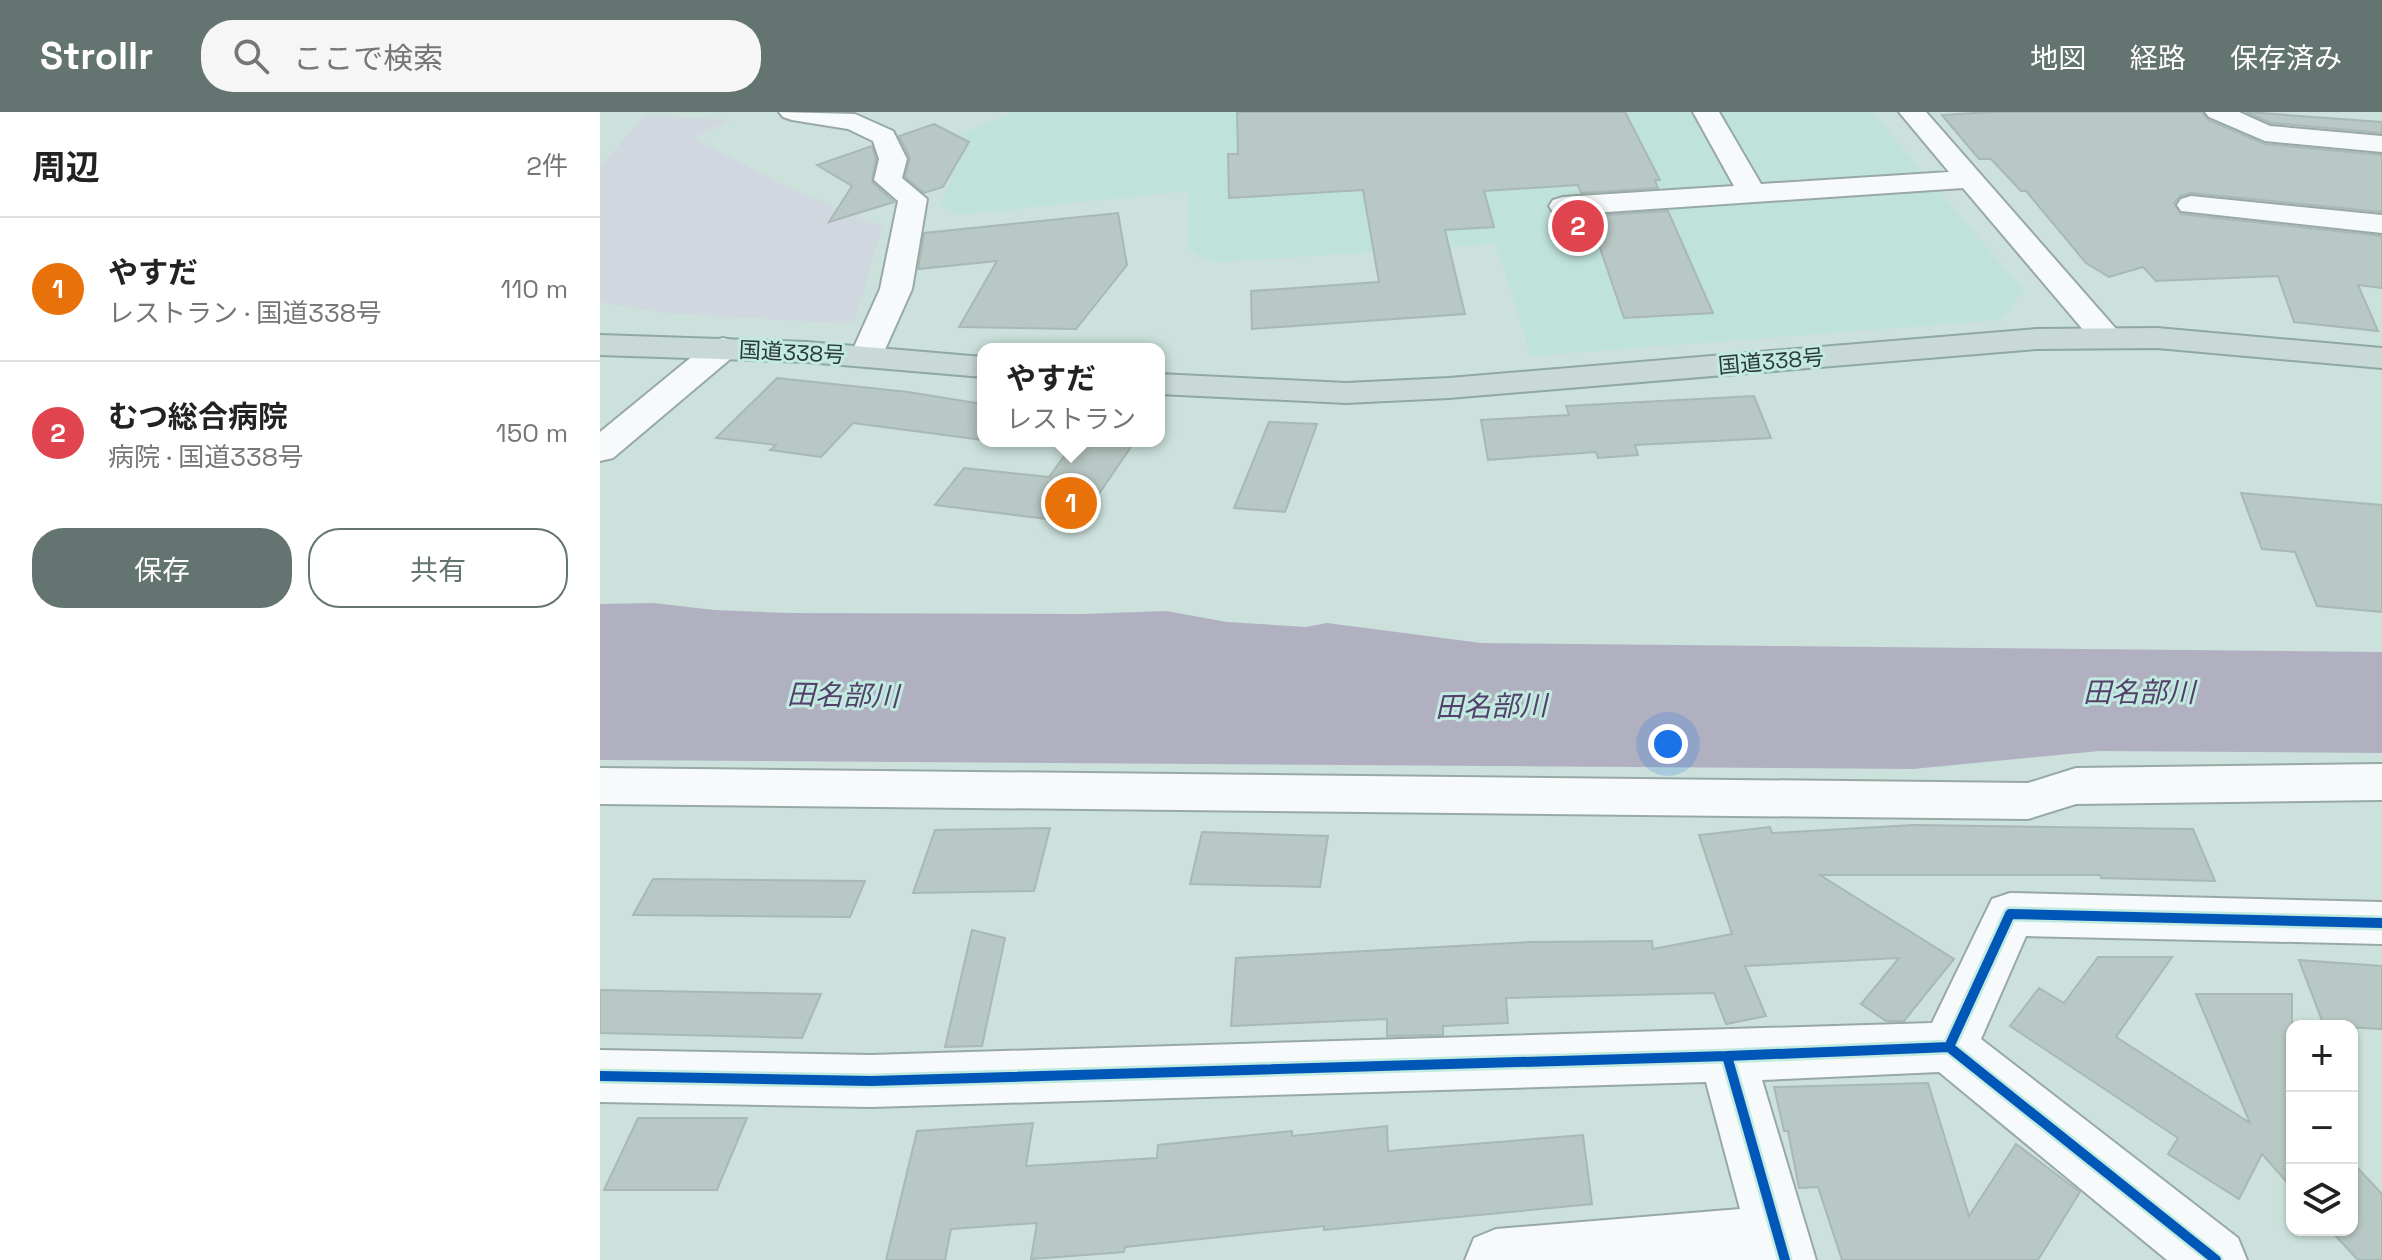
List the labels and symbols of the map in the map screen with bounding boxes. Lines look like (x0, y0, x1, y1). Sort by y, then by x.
pin: 2 (1552, 196, 1604, 256)
street label: 国道338号 (738, 335, 846, 369)
street label: 国道338号 (1717, 342, 1825, 380)
pin: 1 (1045, 473, 1097, 533)
water label: 田名部川 (2083, 674, 2198, 710)
water label: 田名部川 (787, 676, 902, 714)
water label: 田名部川 (1435, 687, 1550, 725)
your location (1648, 724, 1688, 764)

